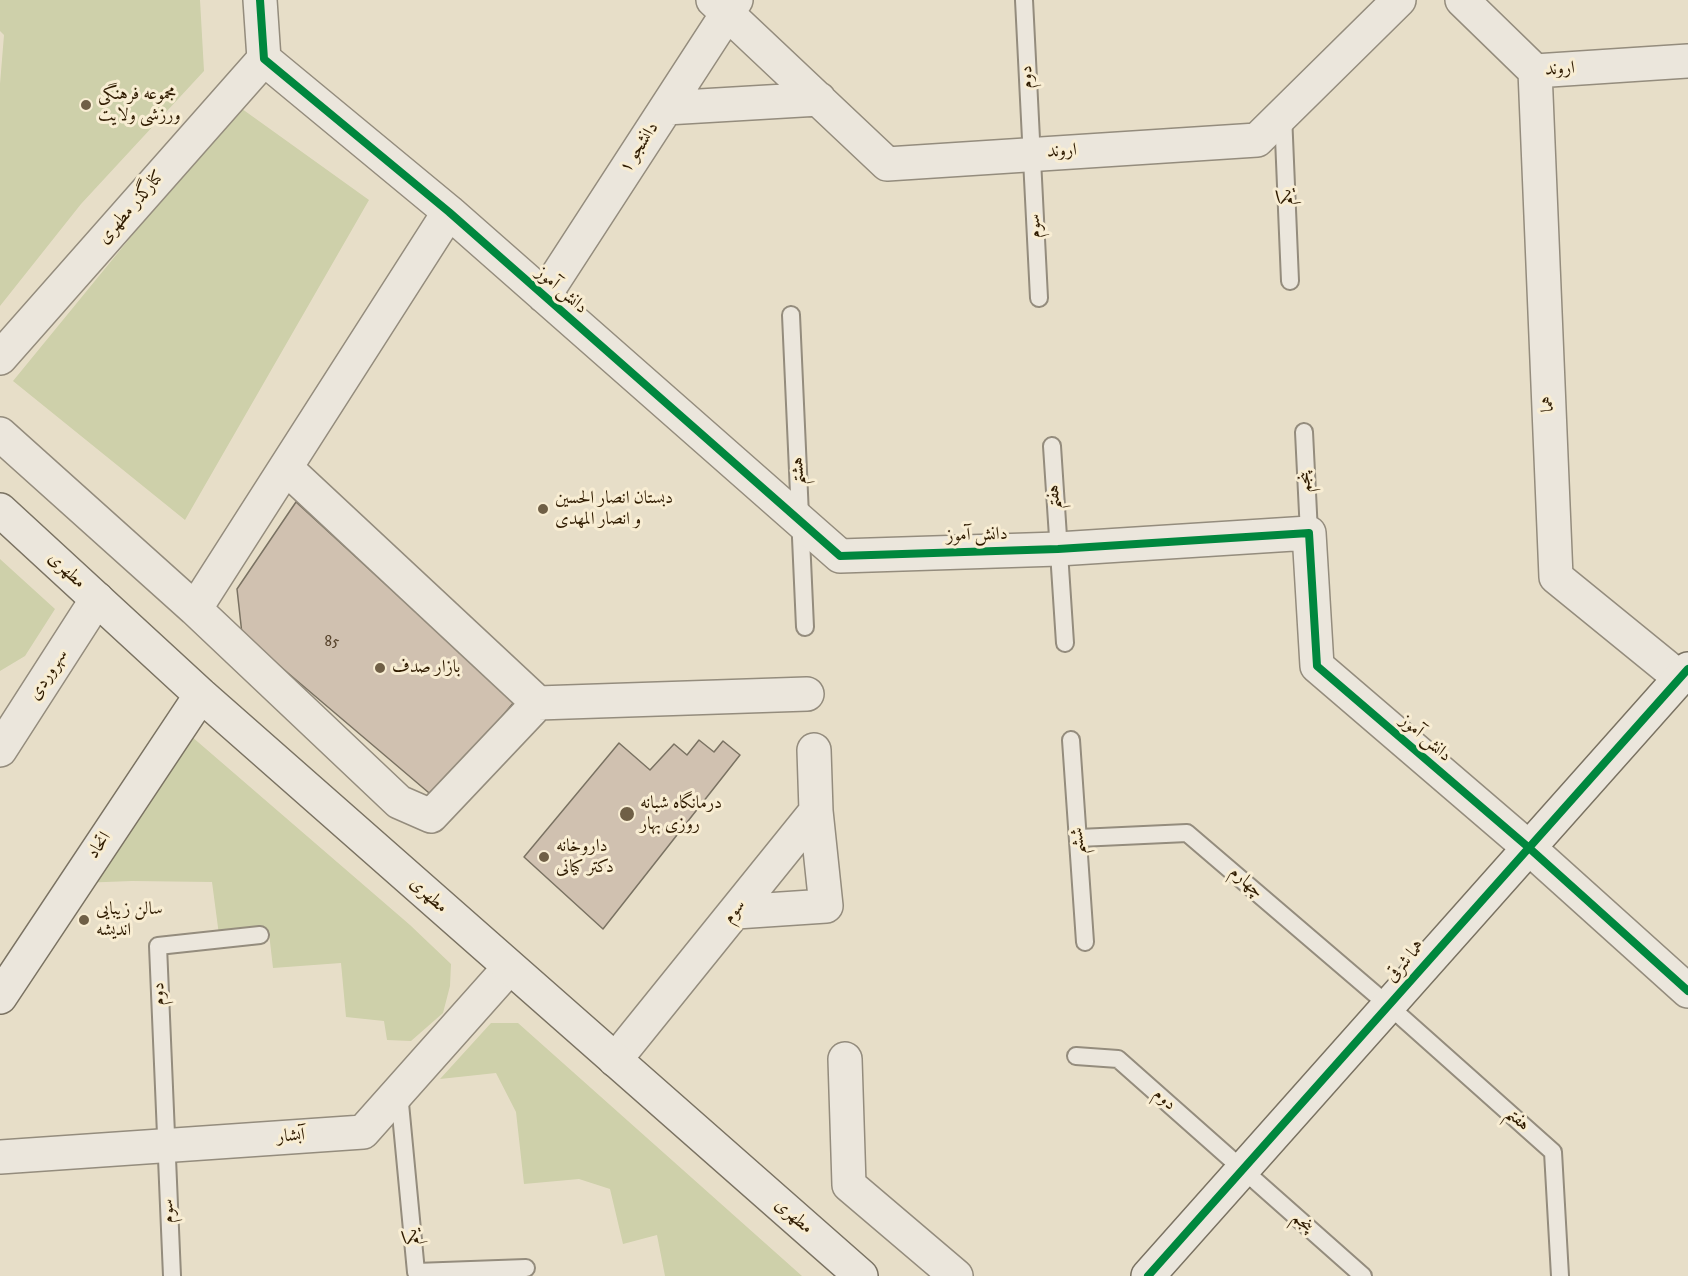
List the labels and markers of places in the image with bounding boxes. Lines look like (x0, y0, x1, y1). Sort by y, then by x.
place label: مجموعه فرهنگی ورزشی ولایت (98, 84, 181, 127)
marker: مجموعه فرهنگی ورزشی ولایت (79, 98, 93, 112)
place label: دبستان انصار الحسین و انصار المهدی (555, 488, 673, 530)
marker: دبستان انصار الحسین و انصار المهدی (536, 502, 550, 516)
place label: بازار صدف (392, 657, 460, 679)
marker: بازار صدف (373, 661, 387, 675)
place label: درمانگاه شبانه روزی بهار (640, 793, 722, 836)
marker: درمانگاه شبانه روزی بهار (618, 805, 636, 823)
place label: داروخانه دکتر کیانی (556, 836, 614, 878)
marker: داروخانه دکتر کیانی (537, 850, 551, 864)
place label: سالن زیبایی اندیشه (96, 899, 163, 942)
marker: سالن زیبایی اندیشه (77, 913, 91, 927)

